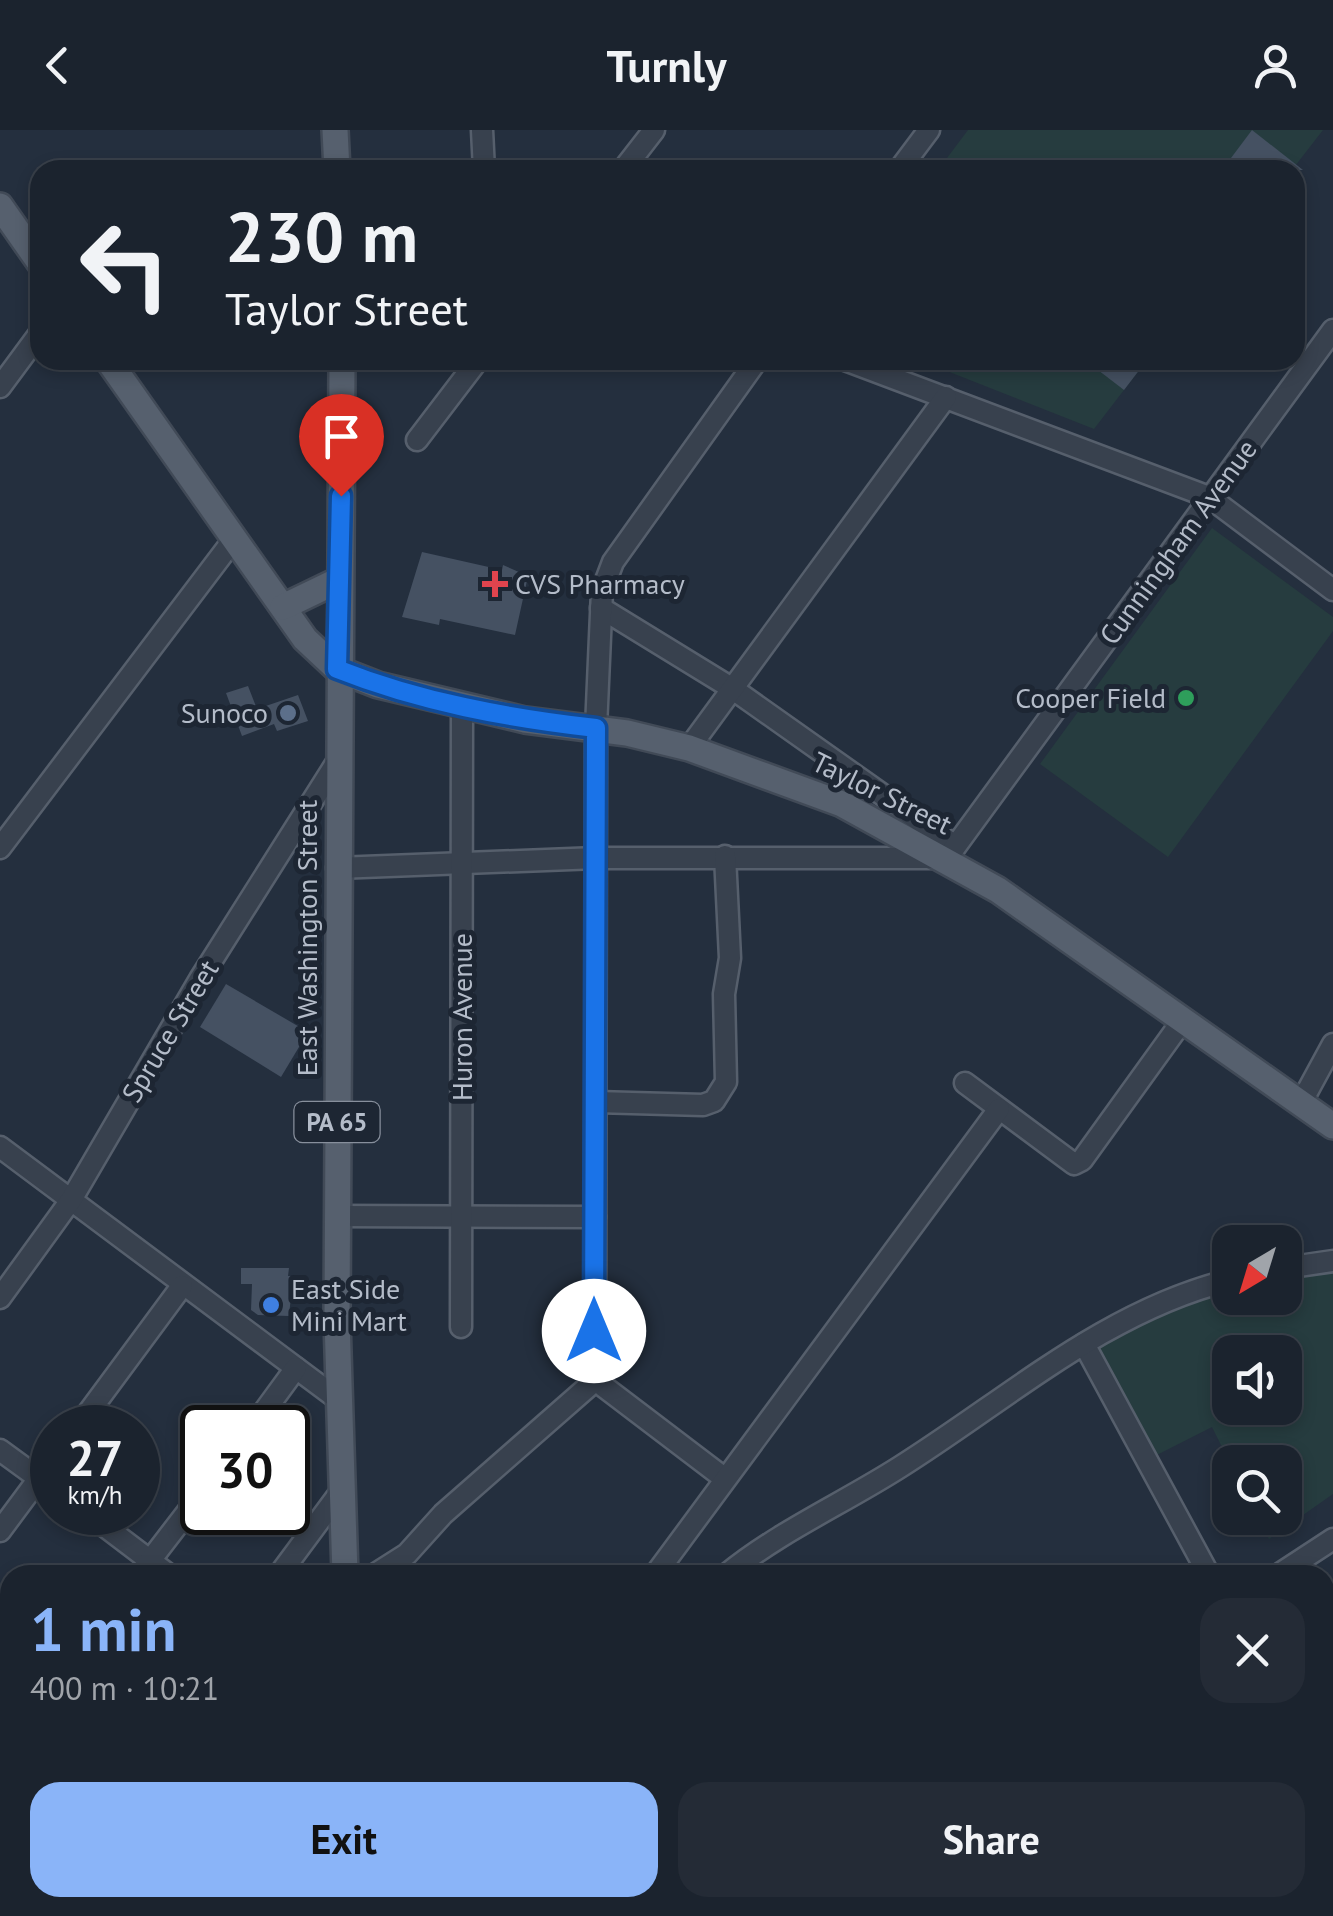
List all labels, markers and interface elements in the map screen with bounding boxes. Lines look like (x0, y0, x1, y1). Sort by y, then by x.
text: Turnly (606, 36, 727, 94)
icon: back (30, 38, 85, 93)
icon: person (1248, 38, 1303, 93)
text: 230 m (225, 191, 418, 281)
icon: left (60, 200, 190, 330)
text: Taylor Street (225, 279, 468, 337)
pin (299, 394, 384, 497)
icon: arrive (314, 409, 369, 464)
street label: Cunningham Avenue (1091, 432, 1265, 652)
place label: CVS Pharmacy (515, 565, 685, 602)
marker: CVS Pharmacy (484, 573, 506, 595)
place label: Cooper Field (1015, 679, 1166, 716)
marker: Cooper Field (1175, 687, 1197, 709)
place label: Sunoco (181, 694, 268, 731)
marker: Sunoco (277, 702, 299, 724)
street label: Taylor Street (806, 743, 959, 843)
street label: East Washington Street (288, 799, 325, 1076)
street label: Huron Avenue (443, 933, 480, 1101)
street label: Spruce Street (113, 952, 227, 1109)
road number: PA 65 (294, 1102, 380, 1142)
north arrow (1212, 1225, 1302, 1315)
map controls (1212, 1225, 1302, 1535)
place label: East Side Mini Mart (291, 1270, 407, 1339)
position arrow (542, 1279, 646, 1383)
marker: East Side Mini Mart (260, 1294, 282, 1316)
button: sound (1212, 1335, 1302, 1425)
speed limit sign: 30 (180, 1405, 310, 1535)
text: 27 (67, 1425, 123, 1490)
button: search (1212, 1445, 1302, 1535)
text: km/h (68, 1479, 122, 1511)
text: 1 min (30, 1590, 176, 1668)
button: close (1200, 1598, 1305, 1703)
text: 400 m · 10:21 (30, 1667, 219, 1709)
button: Exit (30, 1782, 658, 1897)
button: Share (678, 1782, 1305, 1897)

